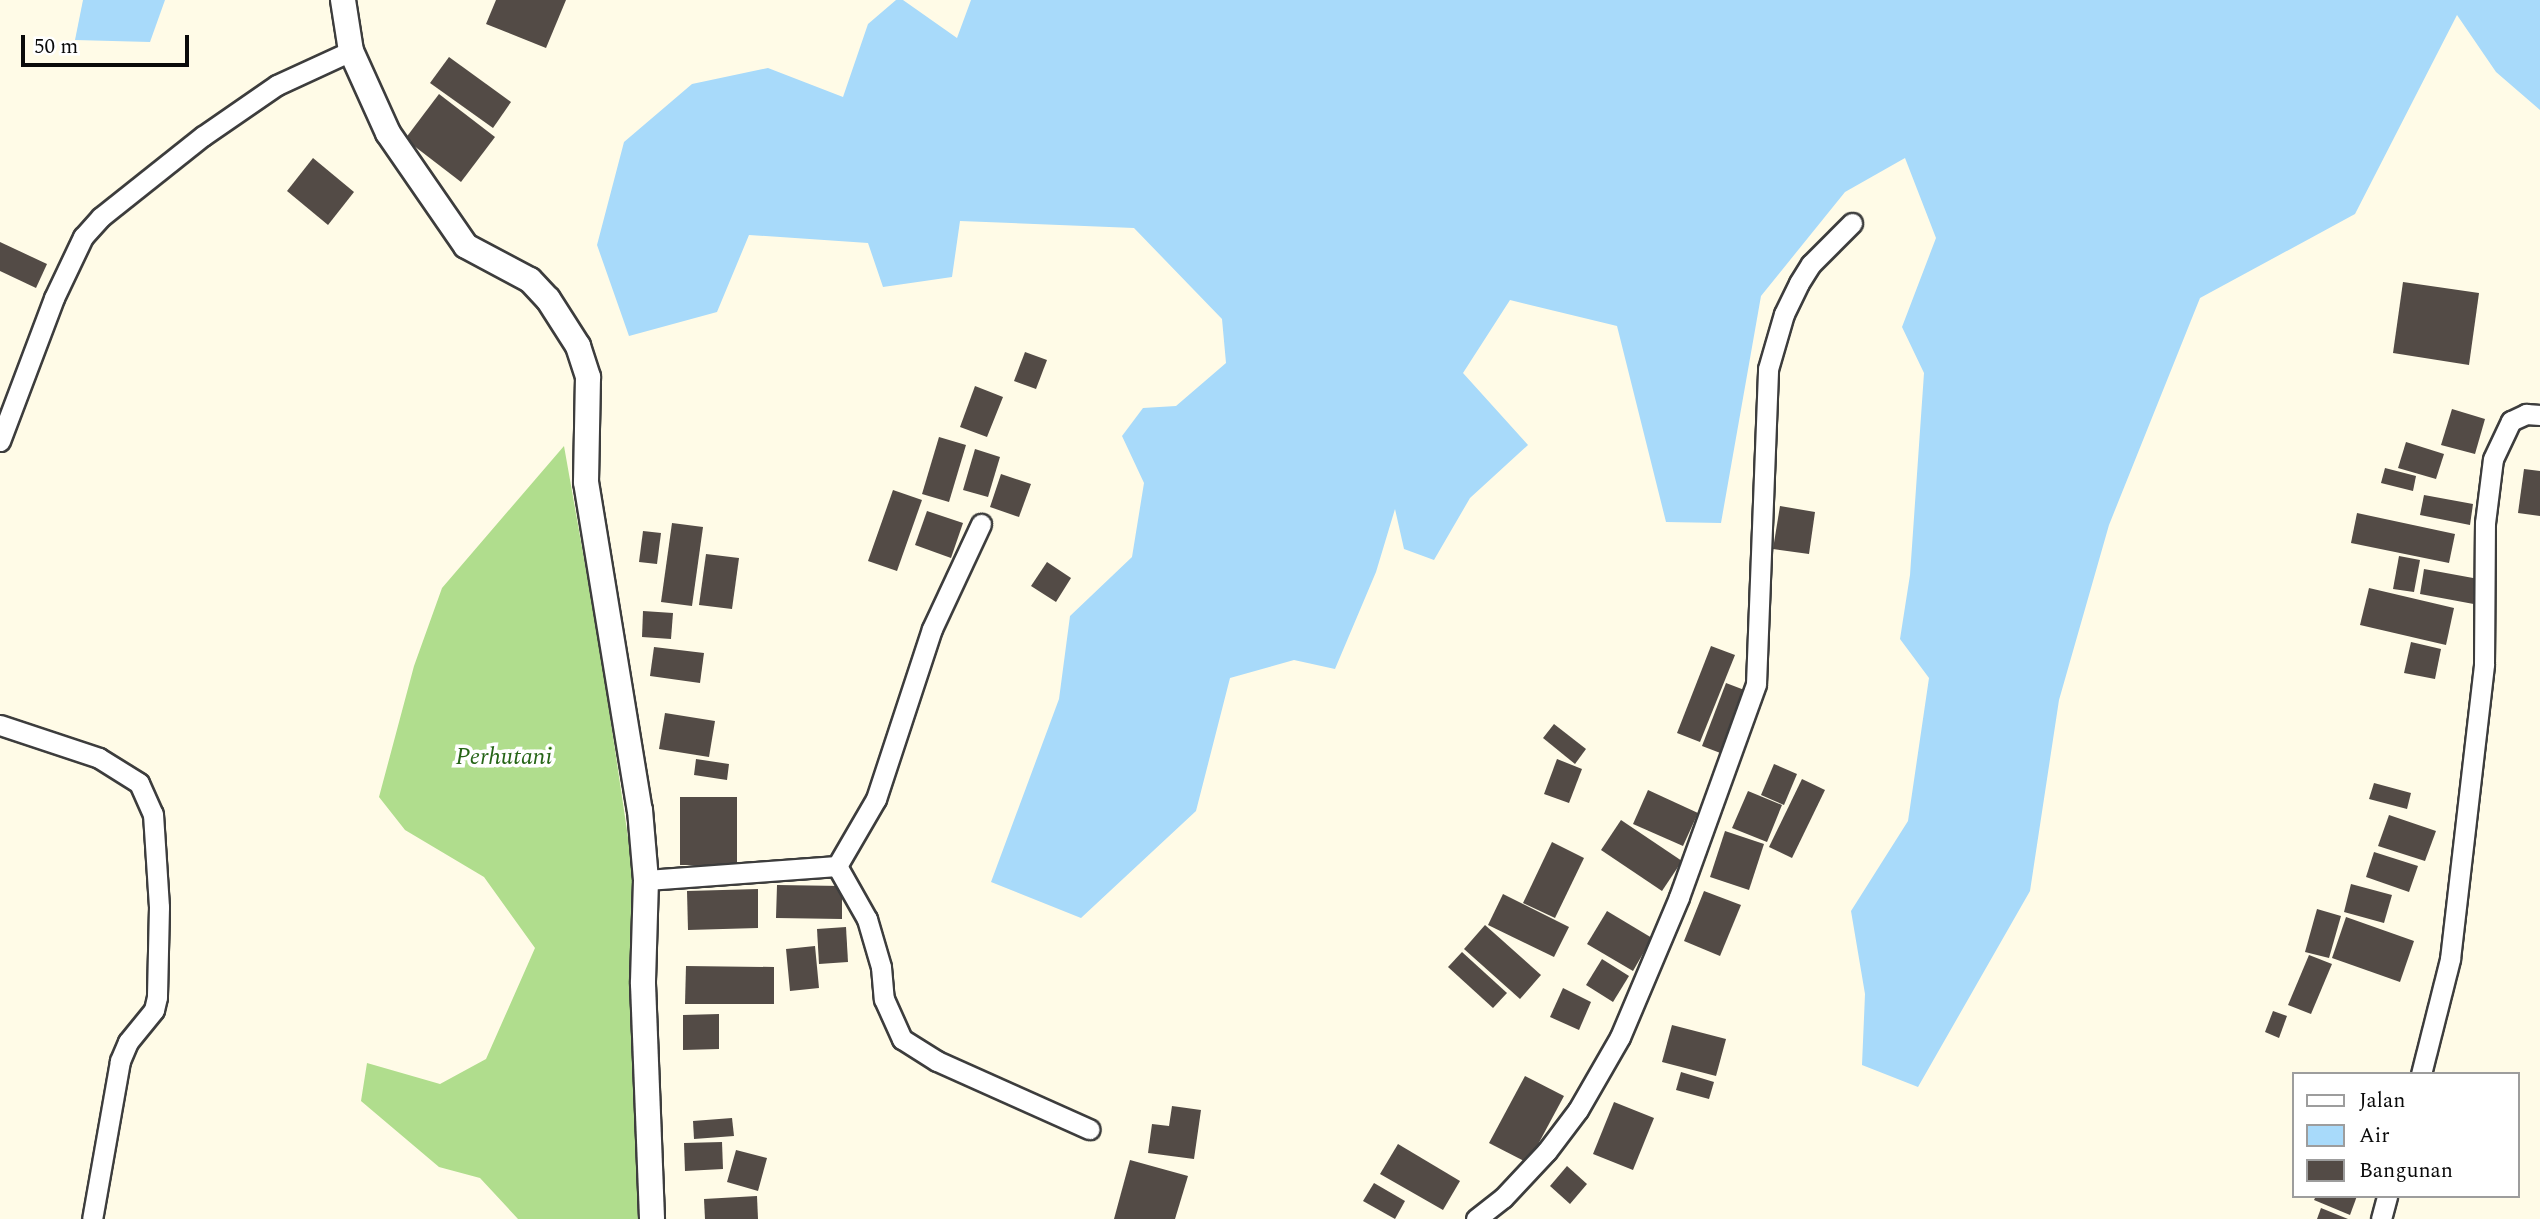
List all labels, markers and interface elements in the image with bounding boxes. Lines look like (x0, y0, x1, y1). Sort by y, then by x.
scale bar (24, 21, 192, 65)
text: 50 m (34, 31, 78, 63)
park label: Perhutani (456, 744, 552, 772)
legend (2292, 1072, 2519, 1198)
text: Jalan (2359, 1085, 2405, 1117)
text: Air (2359, 1120, 2390, 1152)
text: Bangunan (2359, 1155, 2453, 1187)

